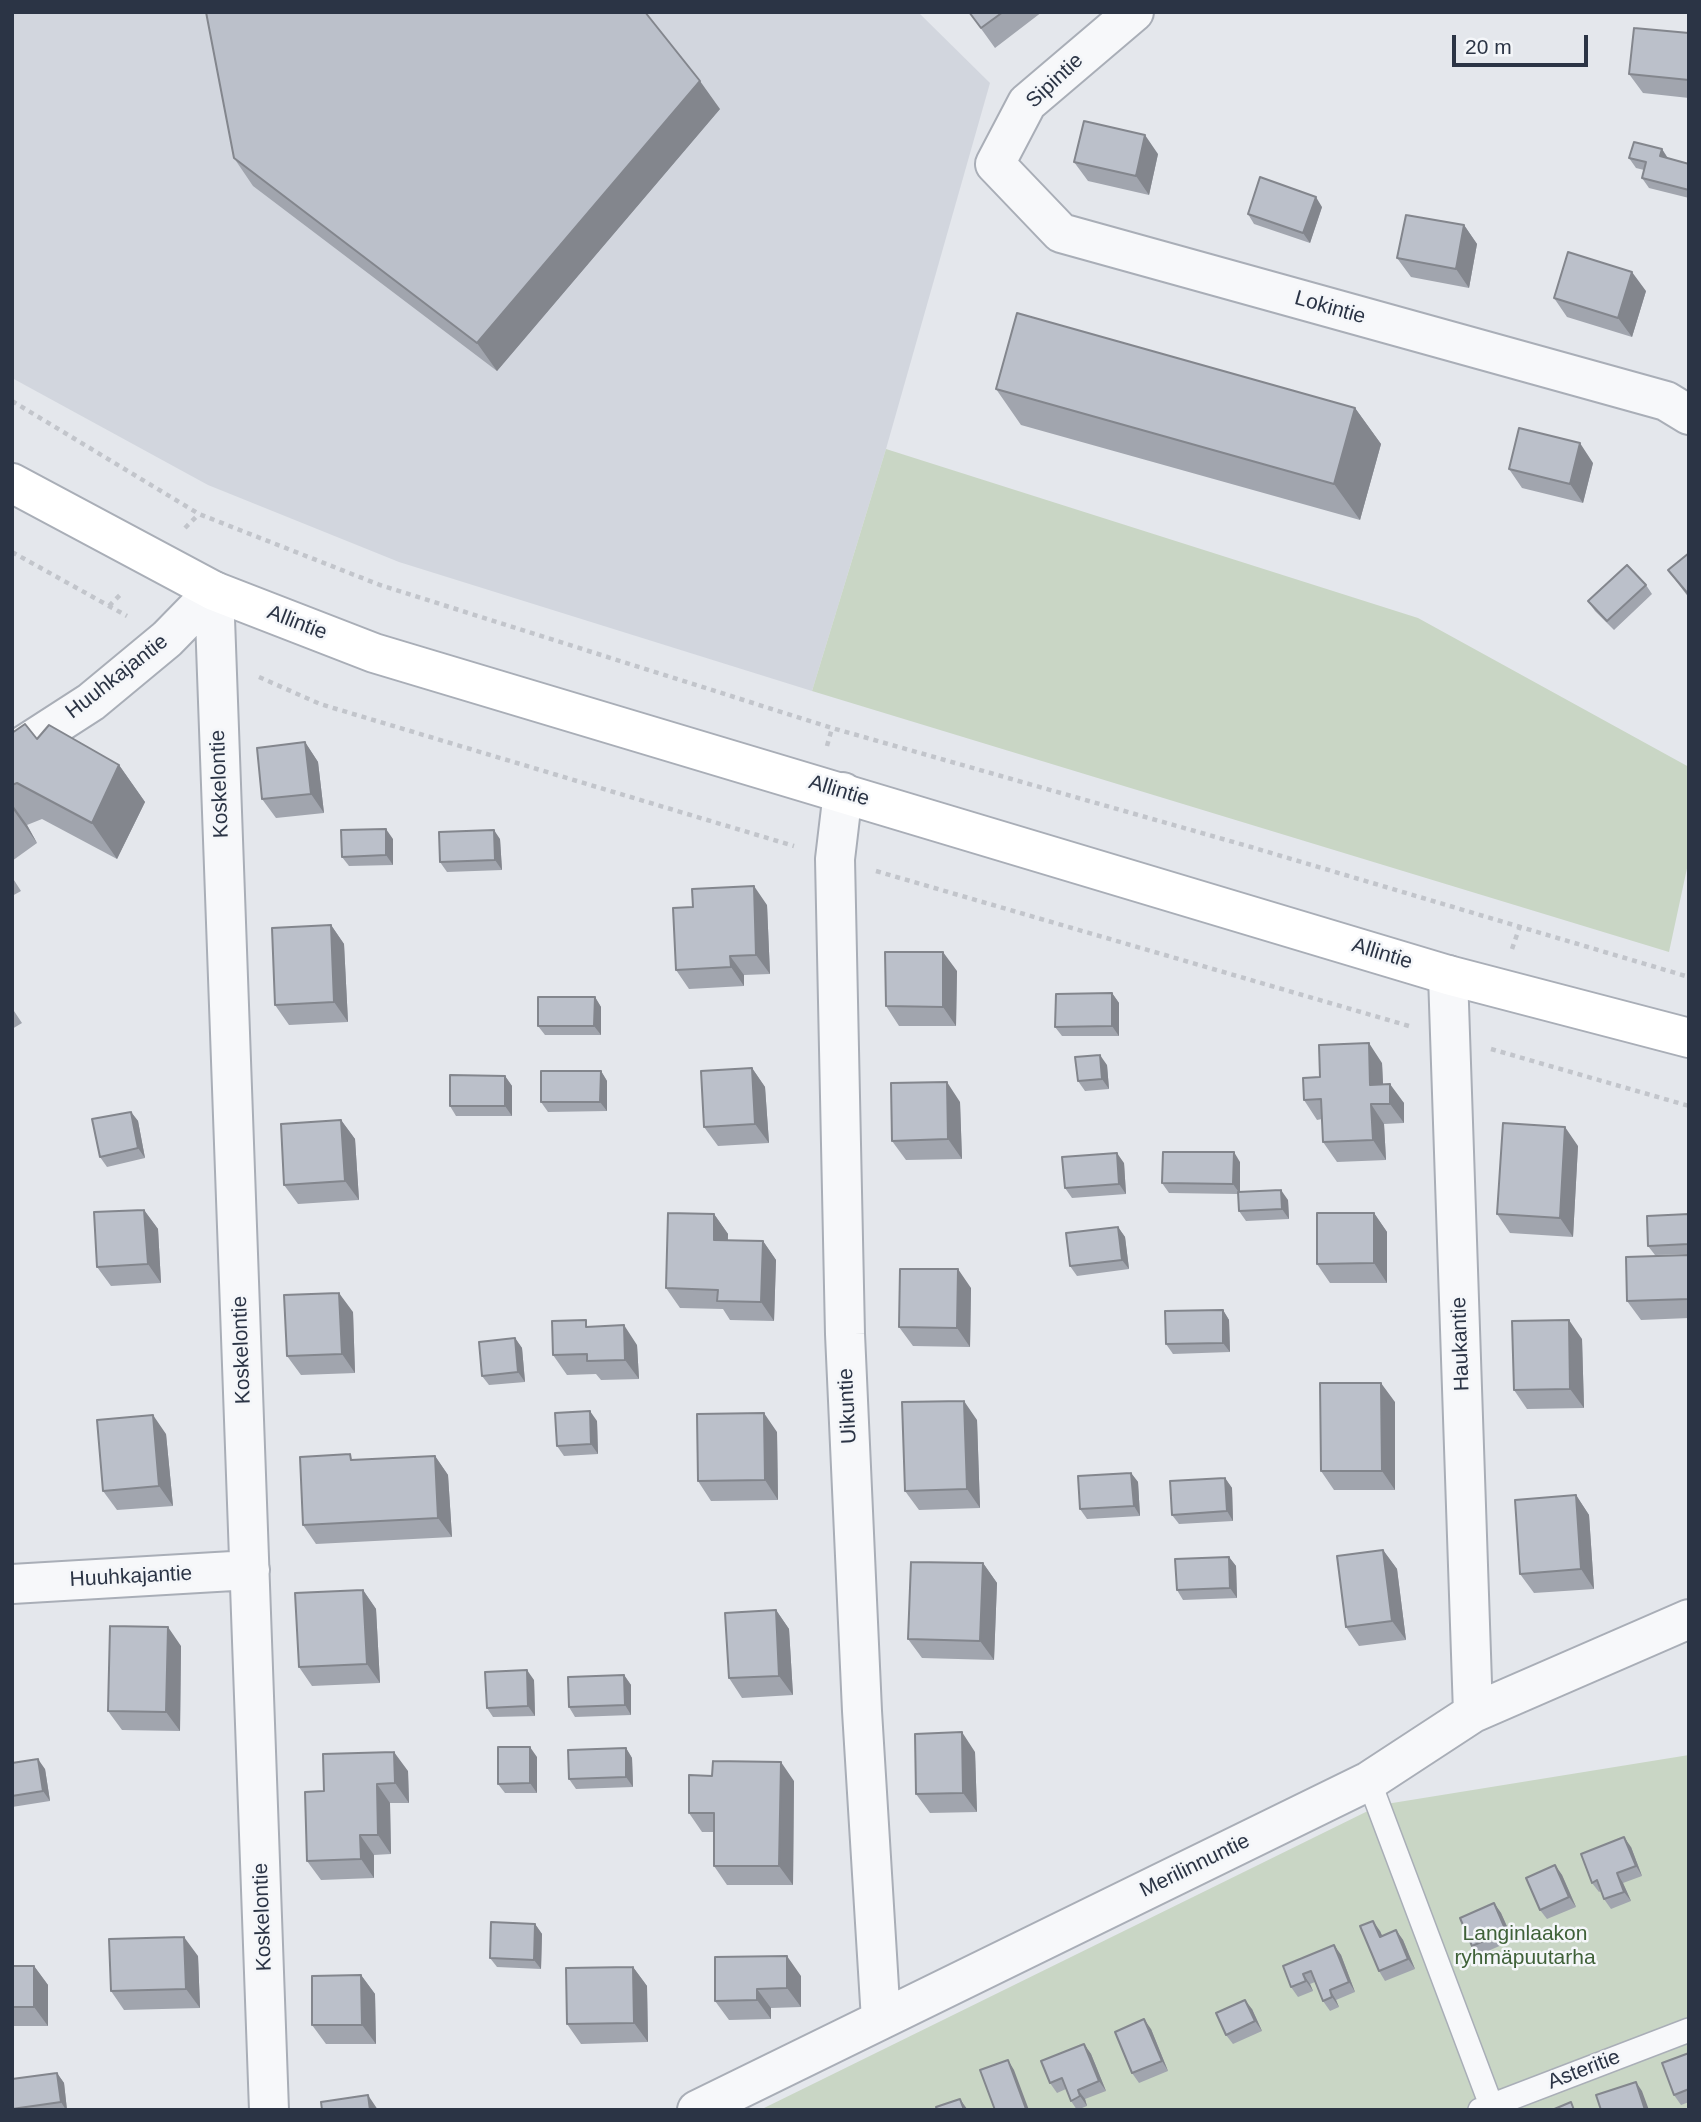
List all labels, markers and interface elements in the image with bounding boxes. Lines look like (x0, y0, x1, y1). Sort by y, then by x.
scale bar (1456, 21, 1592, 65)
text: 20 m (1465, 35, 1512, 58)
street label: Sipintie (1021, 48, 1089, 114)
street label: Lokintie (1292, 286, 1368, 330)
street label: Allintie (264, 600, 330, 646)
street label: Huuhkajantie (61, 629, 173, 725)
street label: Koskelontie (206, 729, 234, 839)
street label: Allintie (806, 770, 872, 812)
street label: Allintie (1349, 933, 1415, 975)
street label: Koskelontie (228, 1295, 256, 1405)
street label: Haukantie (1447, 1296, 1475, 1392)
street label: Uikuntie (833, 1367, 863, 1445)
street label: Huuhkajantie (69, 1561, 193, 1593)
street label: Merilinnuntie (1136, 1829, 1254, 1903)
street label: Koskelontie (249, 1862, 277, 1972)
park label: Langinlaakon ryhmäpuutarha (1454, 1921, 1596, 1971)
street label: Asteritie (1544, 2045, 1624, 2095)

